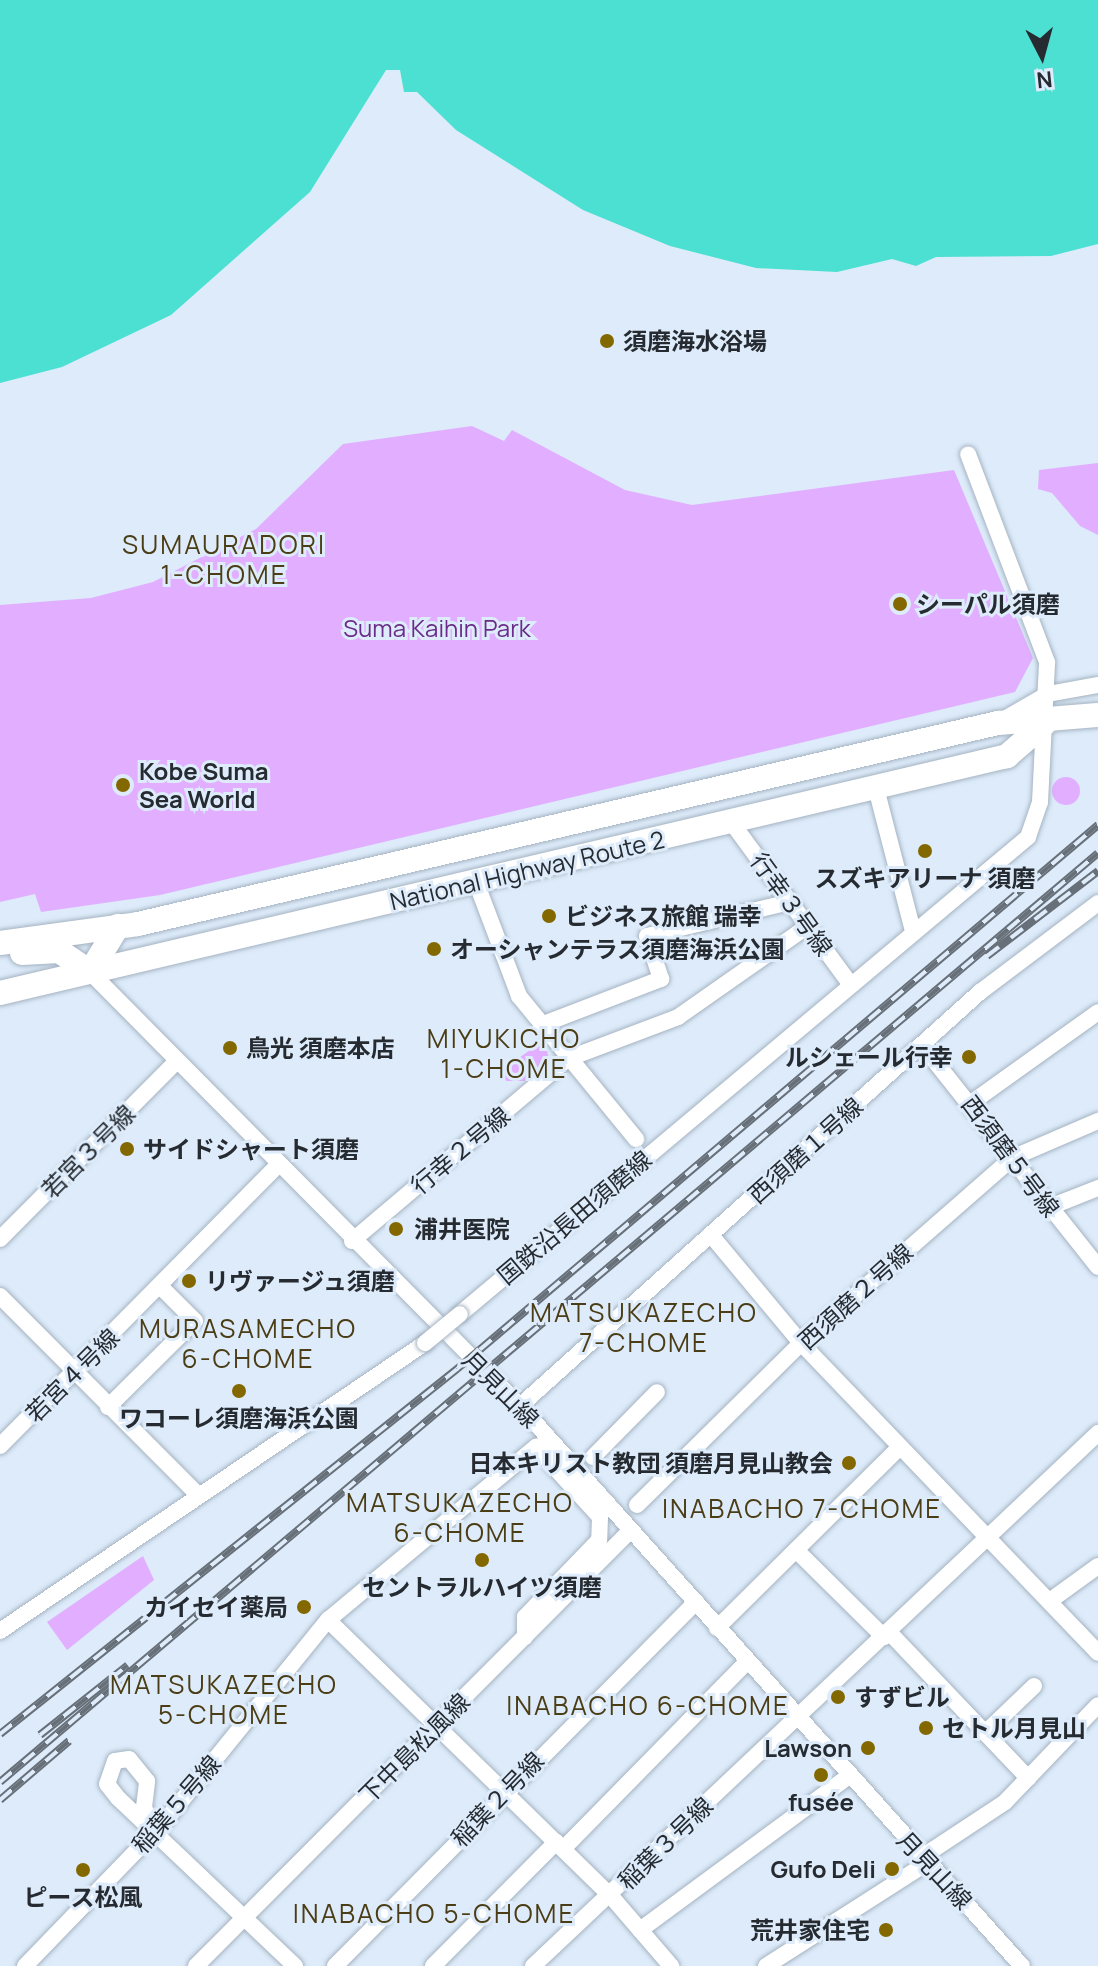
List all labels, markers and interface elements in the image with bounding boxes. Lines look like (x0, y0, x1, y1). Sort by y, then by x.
north arrow (1002, 16, 1082, 96)
text: N (1035, 64, 1054, 96)
place label: 須磨海水浴場 (623, 327, 767, 355)
marker: 須磨海水浴場 (598, 332, 616, 350)
district label: SUMAURADORI 1-CHOME (122, 529, 326, 590)
place label: シーパル須磨 (916, 590, 1060, 618)
marker: シーパル須磨 (891, 595, 909, 613)
park label: Suma Kaihin Park (343, 614, 531, 642)
place label: Kobe Suma Sea World (139, 757, 269, 813)
marker: Kobe Suma Sea World (114, 776, 132, 794)
street label: National Highway Route 2 (387, 824, 667, 916)
marker: スズキアリーナ 須磨 (916, 842, 934, 860)
street label: 行幸３号線 (745, 847, 839, 961)
place label: スズキアリーナ 須磨 (815, 864, 1035, 892)
place label: ビジネス旅館 瑞幸 (565, 902, 762, 930)
marker: ビジネス旅館 瑞幸 (540, 907, 558, 925)
place label: オーシャンテラス須磨海浜公園 (450, 935, 786, 963)
marker: オーシャンテラス須磨海浜公園 (425, 940, 443, 958)
district label: MIYUKICHO 1-CHOME (427, 1023, 581, 1084)
place label: 鳥光 須磨本店 (246, 1034, 395, 1062)
marker: 鳥光 須磨本店 (221, 1039, 239, 1057)
place label: ルシェール行幸 (785, 1043, 953, 1071)
marker: ルシェール行幸 (960, 1048, 978, 1066)
street label: 西須磨５号線 (956, 1090, 1066, 1222)
street label: 西須磨１号線 (742, 1091, 868, 1209)
street label: 若宮３号線 (35, 1098, 141, 1204)
street label: 行幸２号線 (405, 1100, 515, 1200)
place label: サイドシャート須磨 (143, 1135, 359, 1163)
marker: サイドシャート須磨 (118, 1140, 136, 1158)
street label: 国鉄沿長田須磨線 (491, 1144, 657, 1290)
place label: 浦井医院 (414, 1215, 510, 1243)
marker: 浦井医院 (385, 1218, 407, 1240)
street label: 西須磨２号線 (792, 1237, 918, 1355)
place label: リヴァージュ須磨 (205, 1267, 397, 1295)
marker: リヴァージュ須磨 (180, 1272, 198, 1290)
district label: MATSUKAZECHO 7-CHOME (530, 1297, 758, 1358)
district label: MURASAMECHO 6-CHOME (139, 1313, 357, 1374)
street label: 若宮４号線 (19, 1322, 125, 1428)
street label: 月見山線 (457, 1345, 545, 1433)
marker: ワコーレ須磨海浜公園 (230, 1382, 248, 1400)
place label: ワコーレ須磨海浜公園 (119, 1404, 359, 1432)
place label: 日本キリスト教団 須磨月見山教会 (468, 1449, 833, 1477)
marker: 日本キリスト教団 須磨月見山教会 (840, 1454, 858, 1472)
district label: MATSUKAZECHO 6-CHOME (346, 1487, 574, 1548)
district label: INABACHO 7-CHOME (662, 1493, 942, 1525)
marker: セントラルハイツ須磨 (473, 1551, 491, 1569)
place label: セントラルハイツ須磨 (362, 1573, 602, 1601)
place label: カイセイ薬局 (144, 1593, 288, 1621)
marker: カイセイ薬局 (295, 1598, 313, 1616)
district label: MATSUKAZECHO 5-CHOME (110, 1669, 338, 1730)
place label: すずビル (854, 1683, 950, 1711)
street label: 下中島松風線 (353, 1687, 475, 1809)
marker: すずビル (829, 1688, 847, 1706)
district label: INABACHO 6-CHOME (506, 1690, 790, 1722)
place label: セトル月見山 (942, 1714, 1086, 1742)
marker: セトル月見山 (917, 1719, 935, 1737)
place label: Lawson (764, 1734, 852, 1762)
marker: Lawson (859, 1739, 877, 1757)
street label: 稲葉２号線 (445, 1746, 549, 1852)
street label: 稲葉５号線 (126, 1749, 226, 1859)
marker: fusée (812, 1766, 830, 1784)
place label: fusée (788, 1788, 854, 1816)
street label: 稲葉３号線 (612, 1791, 718, 1895)
street label: 月見山線 (892, 1825, 978, 1915)
place label: Gufo Deli (770, 1855, 876, 1883)
marker: Gufo Deli (883, 1860, 901, 1878)
marker: ピース松風 (74, 1861, 92, 1879)
place label: ピース松風 (23, 1883, 143, 1911)
district label: INABACHO 5-CHOME (293, 1898, 575, 1930)
place label: 荒井家住宅 (750, 1916, 870, 1944)
marker: 荒井家住宅 (877, 1921, 895, 1939)

